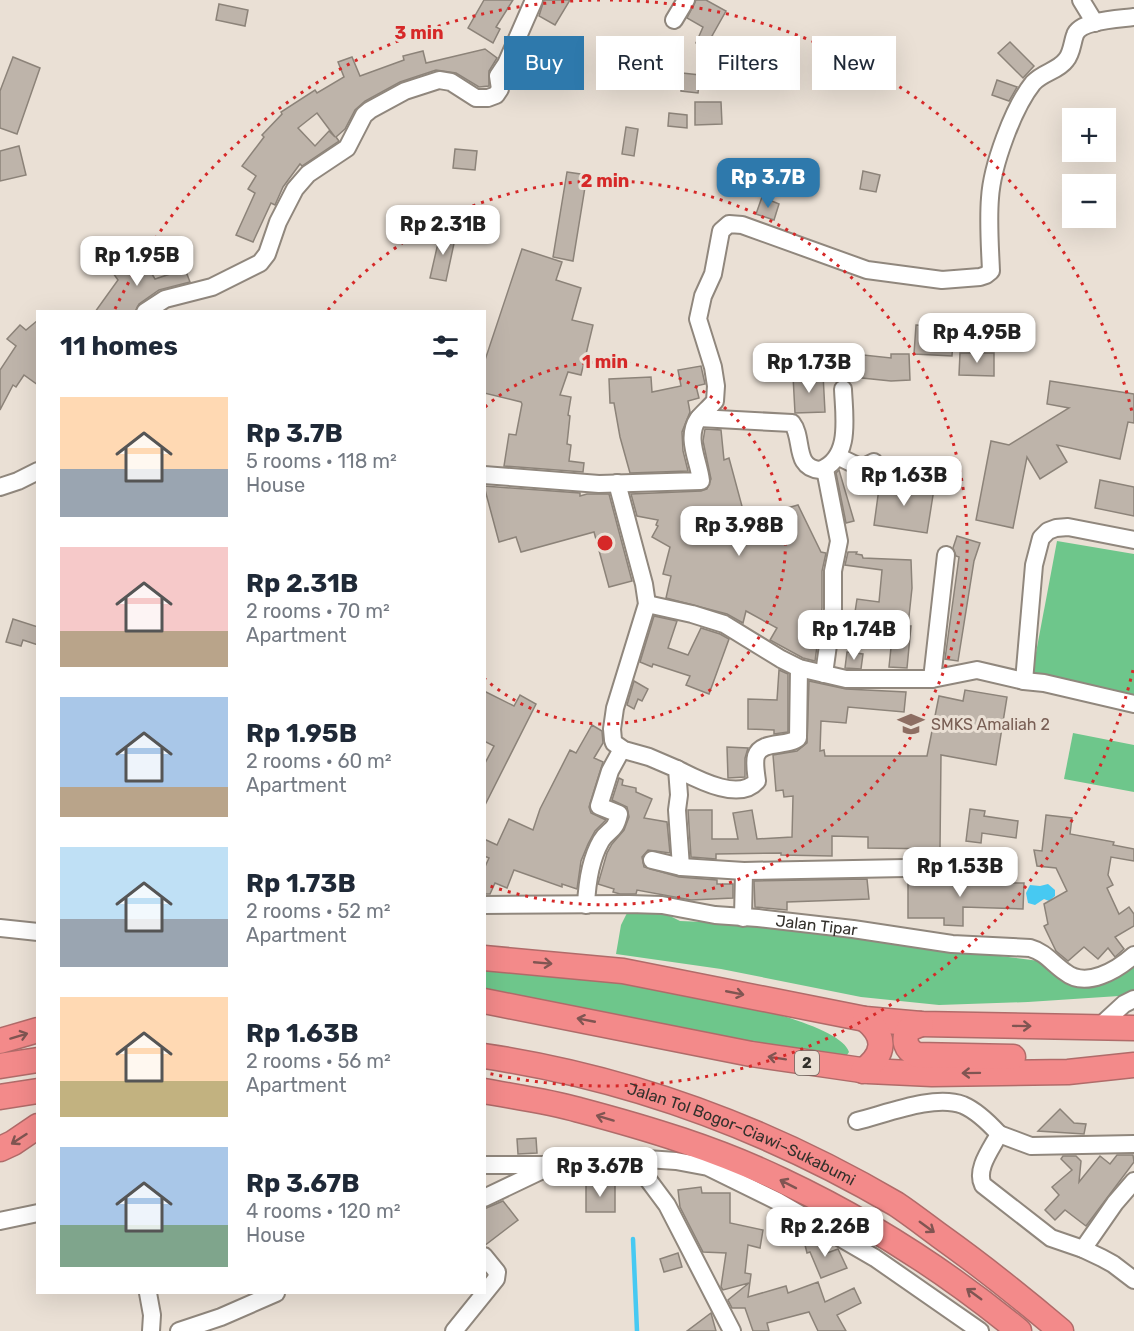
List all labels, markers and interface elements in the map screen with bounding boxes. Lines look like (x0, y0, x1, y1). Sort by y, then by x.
text: 3 min (395, 22, 443, 44)
chip: Buy (504, 36, 584, 90)
chip: Rent (596, 36, 684, 90)
chip: Filters (696, 36, 800, 90)
chip: New (812, 36, 896, 90)
map controls (1062, 108, 1116, 228)
button: + (1062, 108, 1116, 162)
pin: Rp 3.7B (713, 158, 823, 209)
text: Rp 3.7B (731, 165, 805, 189)
text: 2 min (581, 170, 629, 192)
button: − (1062, 174, 1116, 228)
pin: Rp 2.31B (381, 205, 505, 256)
text: Rp 2.31B (400, 212, 486, 236)
pin: Rp 1.95B (75, 236, 199, 287)
text: Rp 1.95B (94, 243, 180, 267)
pin: Rp 4.95B (915, 313, 1039, 364)
text: Rp 4.95B (933, 320, 1021, 344)
icon: filters (429, 330, 462, 363)
text: 11 homes (60, 331, 178, 362)
pin: Rp 1.73B (747, 343, 871, 394)
text: Rp 1.73B (767, 350, 851, 374)
text: 1 min (582, 351, 628, 373)
text: Rp 3.7B (246, 418, 343, 449)
icon: home (108, 421, 180, 493)
text: 5 rooms · 118 m² (246, 449, 397, 473)
pin: Rp 1.63B (842, 456, 966, 507)
text: Rp 1.63B (861, 463, 947, 487)
text: House (246, 473, 305, 497)
pin: Rp 3.98B (677, 506, 801, 557)
text: Rp 3.98B (694, 513, 784, 537)
centre of rings (595, 533, 615, 553)
text: Rp 2.31B (246, 568, 358, 599)
icon: home (108, 571, 180, 643)
text: 2 rooms · 70 m² (246, 599, 390, 623)
pin: Rp 1.74B (792, 610, 916, 661)
text: Rp 1.74B (812, 617, 896, 641)
text: Apartment (246, 623, 347, 647)
school or university icon: SMKS Amaliah 2 (896, 709, 926, 739)
place label: SMKS Amaliah 2 (931, 715, 1050, 734)
text: Rp 1.95B (246, 718, 357, 749)
icon: home (108, 721, 180, 793)
text: 2 rooms · 60 m² (246, 749, 392, 773)
text: Apartment (246, 773, 347, 797)
pin: Rp 1.53B (898, 847, 1022, 898)
text: Rp 1.53B (917, 854, 1003, 878)
text: Rp 1.73B (246, 868, 356, 899)
icon: home (108, 871, 180, 943)
text: 2 rooms · 52 m² (246, 899, 391, 923)
street label: Jalan Tipar (774, 911, 859, 940)
text: Apartment (246, 923, 347, 947)
one-way arrow (532, 958, 552, 969)
one-way arrow (725, 988, 745, 999)
one-way arrow (576, 1014, 596, 1025)
text: Rp 1.63B (246, 1018, 358, 1049)
one-way arrow (1011, 1020, 1031, 1032)
icon: home (108, 1021, 180, 1093)
one-way arrow (9, 1029, 28, 1040)
text: 2 rooms · 56 m² (246, 1049, 391, 1073)
road number: 2 (795, 1051, 819, 1075)
one-way arrow (768, 1053, 787, 1064)
one-way arrow (961, 1067, 981, 1079)
text: Apartment (246, 1073, 347, 1097)
street label: Jalan Tol Bogor–Ciawi–Sukabumi (625, 1079, 859, 1190)
one-way arrow (596, 1112, 615, 1123)
one-way arrow (11, 1132, 28, 1145)
pin: Rp 3.67B (538, 1147, 662, 1198)
text: Rp 3.67B (556, 1154, 644, 1178)
text: Rp 3.67B (246, 1168, 360, 1199)
icon: home (108, 1171, 180, 1243)
one-way arrow (780, 1177, 798, 1189)
text: 4 rooms · 120 m² (246, 1199, 401, 1223)
pin: Rp 2.26B (763, 1207, 887, 1258)
text: Rp 2.26B (780, 1214, 870, 1238)
one-way arrow (918, 1221, 935, 1233)
text: House (246, 1223, 305, 1247)
one-way arrow (966, 1288, 982, 1300)

